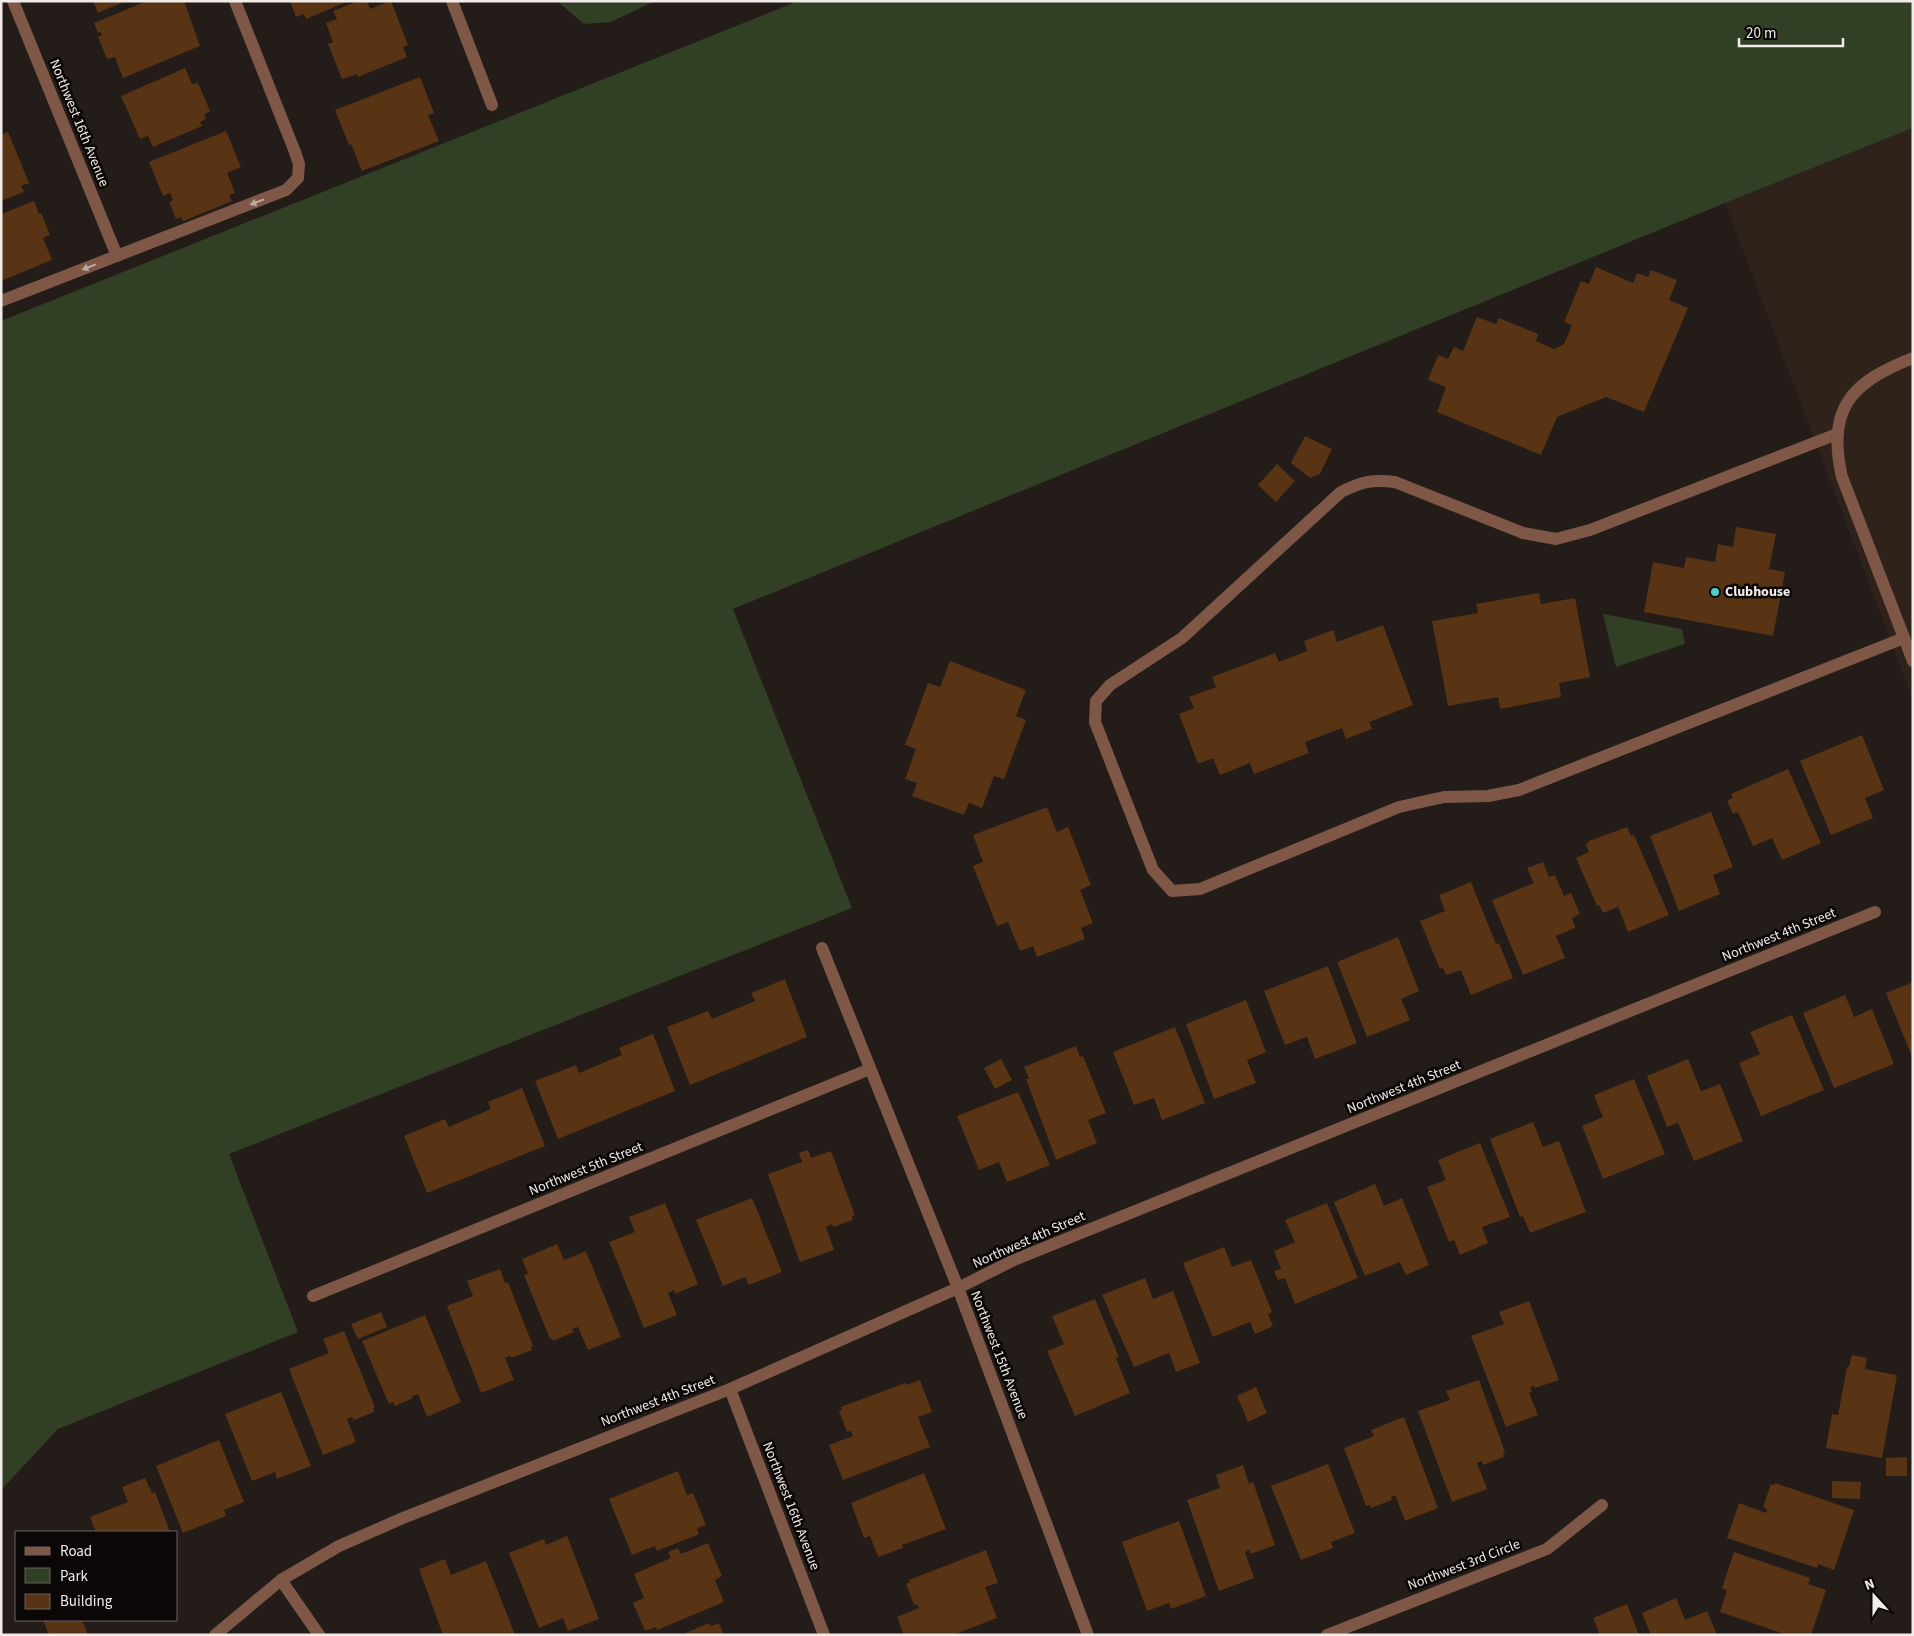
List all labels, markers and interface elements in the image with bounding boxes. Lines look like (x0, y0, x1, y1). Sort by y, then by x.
scale bar (1739, 15, 1843, 47)
text: 20 m (1746, 23, 1776, 44)
street label: Northwest 16th Avenue (44, 56, 114, 190)
one-way arrow (249, 198, 264, 206)
one-way arrow (81, 263, 96, 271)
place label: Clubhouse (1725, 582, 1790, 602)
marker: Clubhouse (1709, 586, 1721, 598)
street label: Northwest 4th Street (1719, 903, 1839, 967)
street label: Northwest 4th Street (1344, 1055, 1464, 1119)
street label: Northwest 5th Street (526, 1137, 646, 1201)
street label: Northwest 4th Street (970, 1206, 1089, 1274)
street label: Northwest 15th Avenue (965, 1288, 1033, 1422)
street label: Northwest 4th Street (598, 1370, 718, 1432)
street label: Northwest 16th Avenue (757, 1439, 825, 1573)
legend (15, 1531, 178, 1621)
street label: Northwest 3rd Circle (1405, 1534, 1523, 1596)
text: Road (60, 1541, 92, 1562)
text: Park (60, 1566, 89, 1587)
north arrow (1849, 1571, 1899, 1621)
text: N (1862, 1574, 1878, 1596)
text: Building (60, 1591, 113, 1612)

